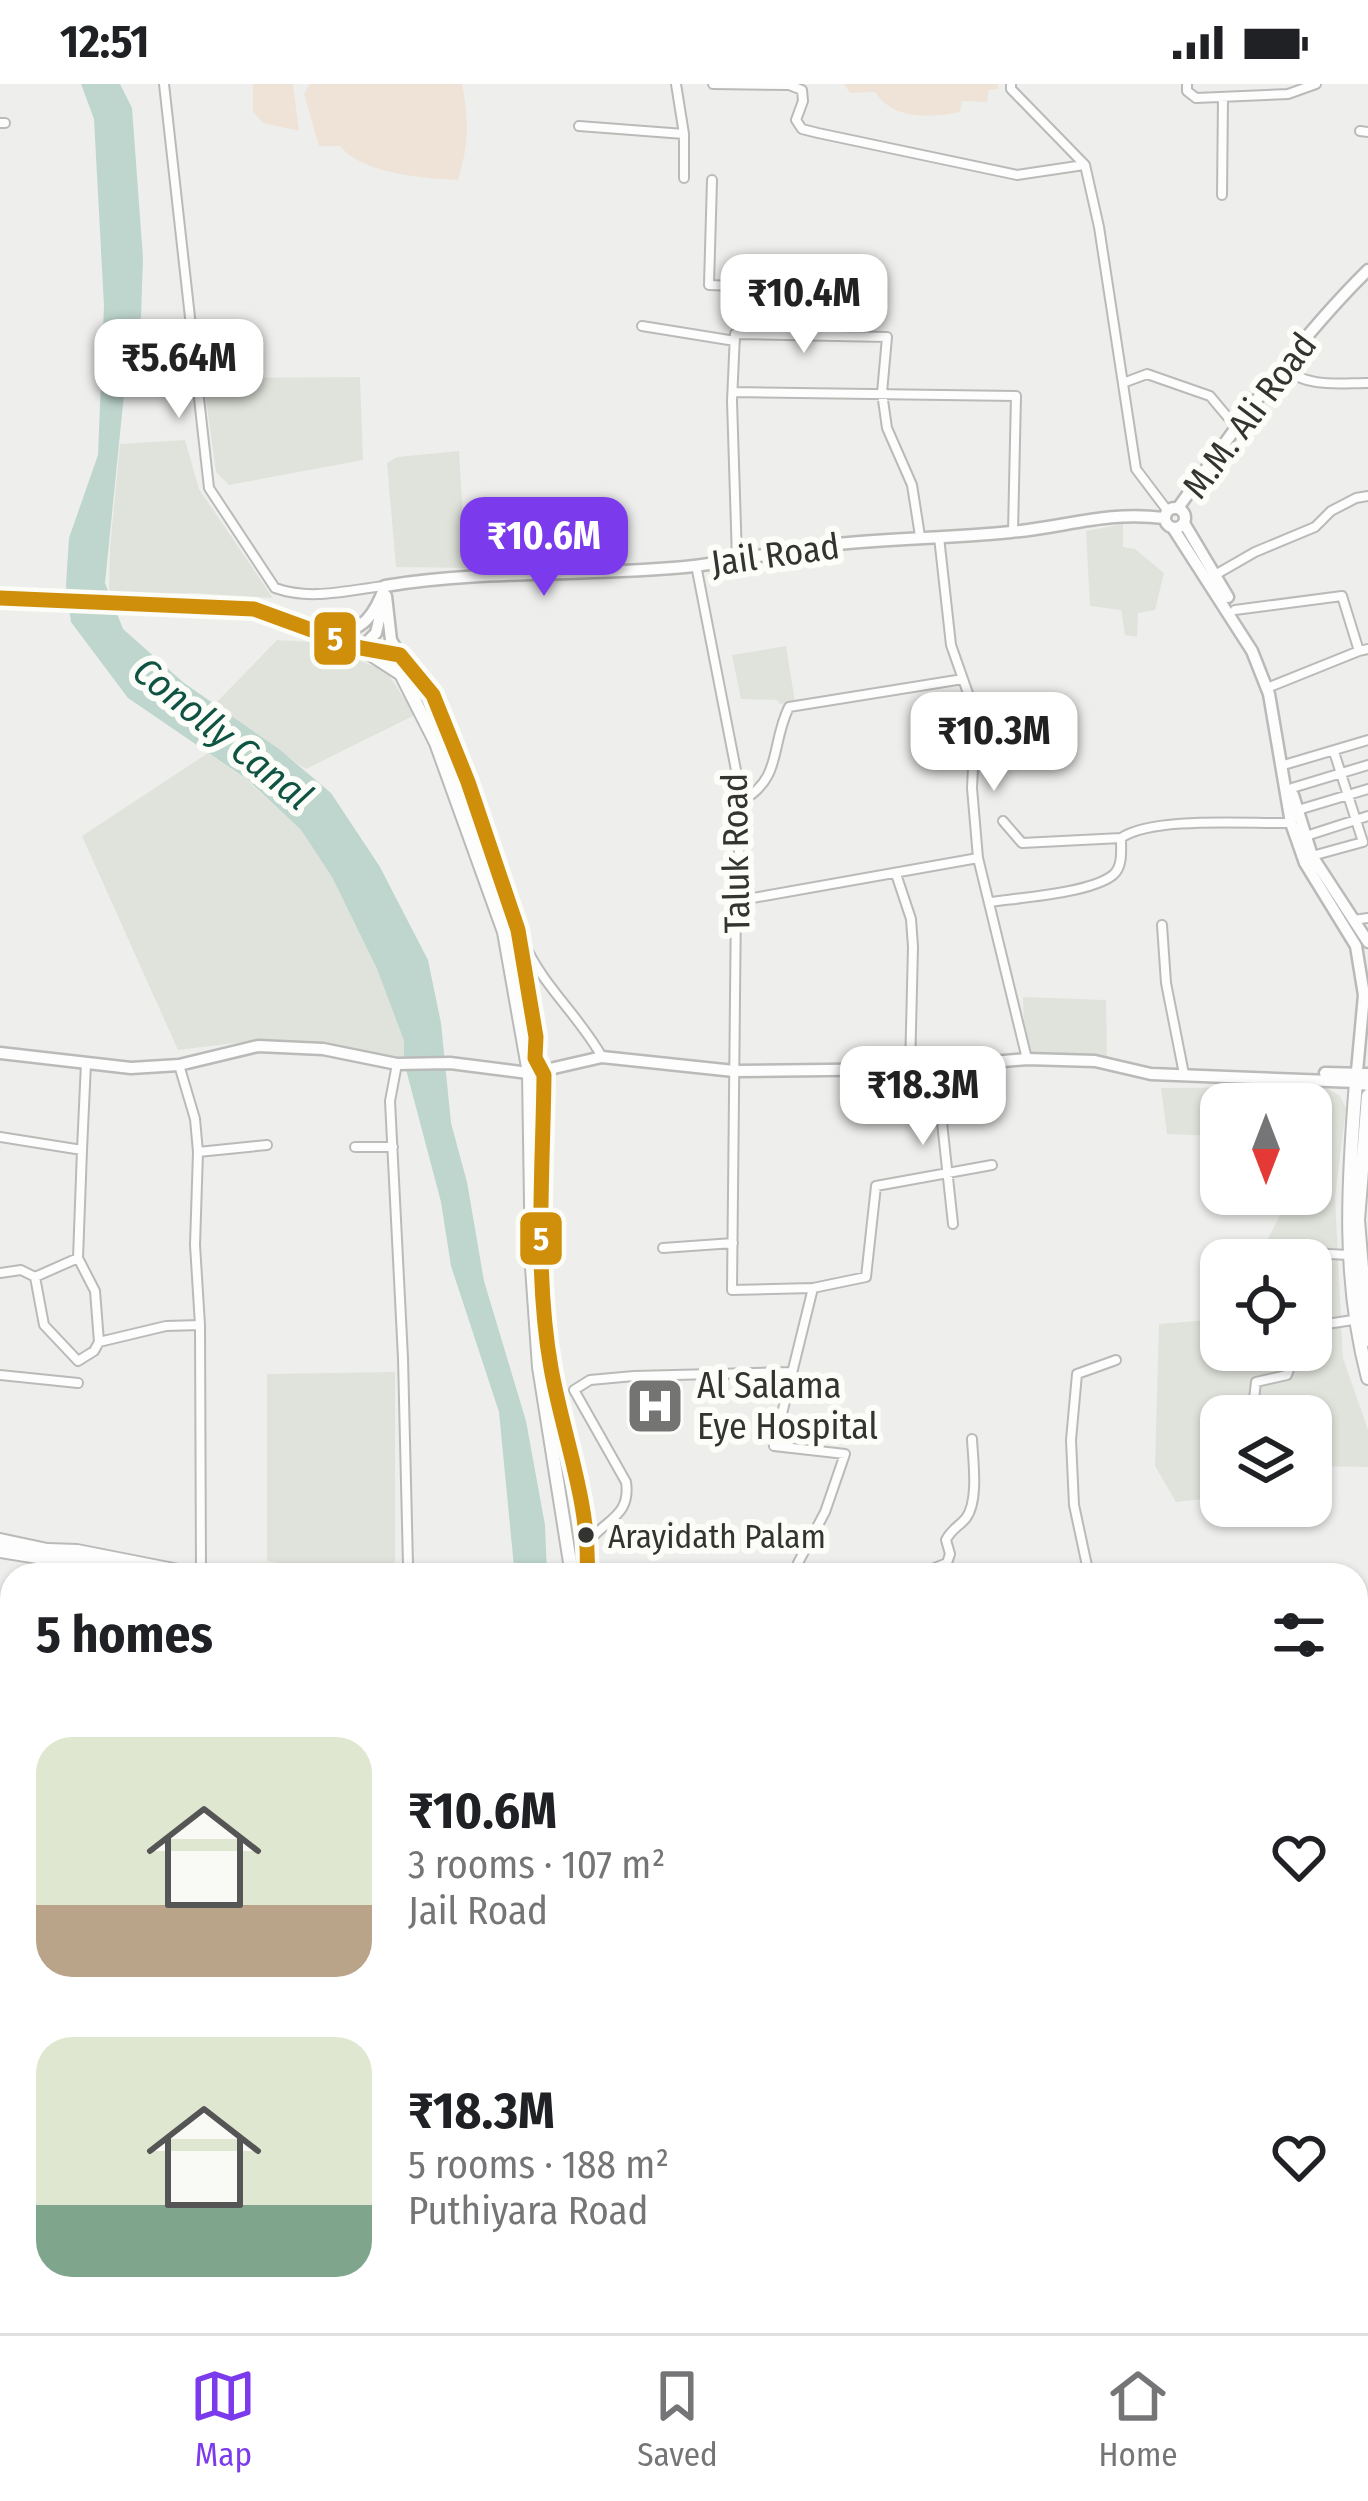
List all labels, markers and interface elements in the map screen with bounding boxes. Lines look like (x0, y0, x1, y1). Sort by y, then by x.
text: 12:51 (60, 15, 149, 69)
pin: ₹10.4M (706, 254, 902, 356)
text: ₹10.4M (747, 270, 861, 316)
pin: ₹5.64M (81, 319, 277, 421)
street label: M.M. Ali Road (1173, 324, 1326, 507)
text: ₹5.64M (121, 335, 237, 381)
pin: ₹10.6M (446, 497, 642, 599)
text: ₹10.6M (487, 513, 601, 559)
street label: Jail Road (708, 524, 842, 586)
line badge: 5 (312, 610, 358, 667)
text: 5 (327, 619, 343, 659)
water label: Conolly Canal (124, 648, 321, 820)
pin: ₹10.3M (896, 692, 1092, 794)
text: ₹10.3M (938, 708, 1050, 754)
street label: Taluk Road (713, 772, 759, 934)
pin: ₹18.3M (825, 1046, 1021, 1148)
text: ₹18.3M (867, 1062, 979, 1108)
north arrow (1200, 1083, 1332, 1215)
map controls (1200, 1083, 1332, 1527)
line badge: 5 (518, 1210, 564, 1267)
text: 5 (533, 1219, 549, 1259)
button: locate (1200, 1239, 1332, 1371)
place label: Al Salama Eye Hospital (697, 1364, 878, 1449)
hospital icon: Al Salama Eye Hospital (624, 1375, 686, 1437)
button: layers (1200, 1395, 1332, 1527)
place label: Arayidath Palam (608, 1517, 826, 1557)
marker: Arayidath Palam (575, 1524, 597, 1546)
icon: filters (1266, 1602, 1332, 1668)
text: 5 homes (36, 1604, 213, 1666)
text: ₹10.6M (408, 1780, 557, 1842)
icon: home (132, 1785, 276, 1929)
icon: heart (1266, 1824, 1332, 1890)
text: 3 rooms · 107 m² (408, 1842, 665, 1888)
text: Jail Road (408, 1888, 548, 1934)
text: ₹18.3M (408, 2080, 555, 2142)
icon: home (132, 2085, 276, 2229)
icon: heart (1266, 2124, 1332, 2190)
text: 5 rooms · 188 m² (408, 2142, 669, 2188)
text: Puthiyara Road (408, 2188, 648, 2234)
tab: Map (190, 2363, 256, 2475)
tab: Saved (637, 2363, 718, 2475)
tab: Home (1099, 2363, 1178, 2475)

